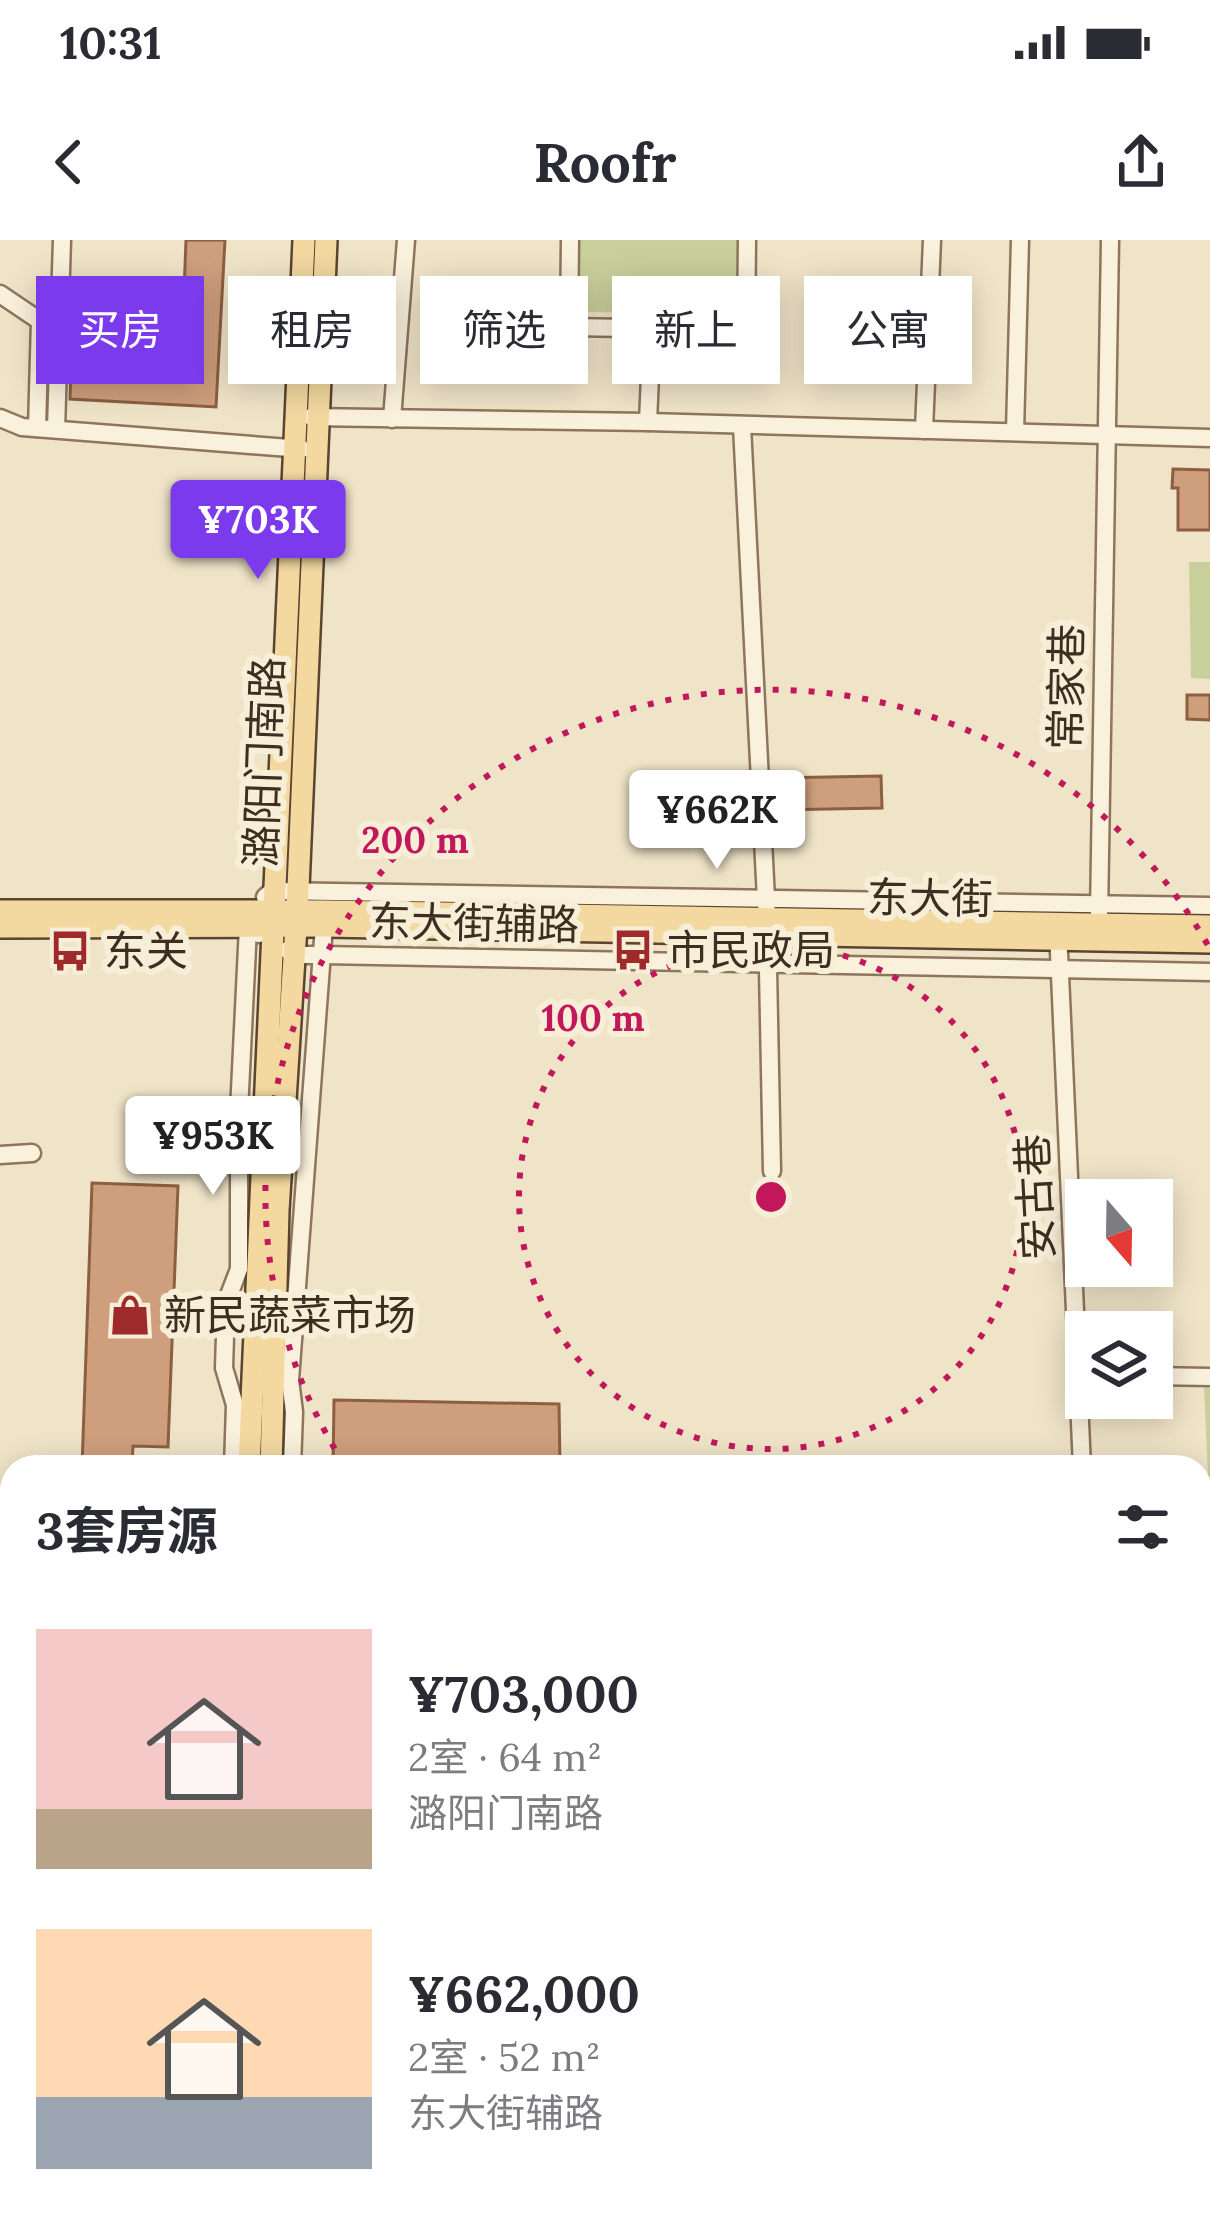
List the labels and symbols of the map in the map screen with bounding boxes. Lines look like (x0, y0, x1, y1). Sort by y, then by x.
pin: ¥703K (174, 480, 342, 582)
street label: 常家巷 (1038, 624, 1094, 750)
street label: 潞阳门南路 (233, 656, 295, 868)
pin: ¥662K (633, 770, 801, 872)
text: 200 m (361, 817, 469, 863)
street label: 东大街 (867, 870, 993, 926)
street label: 东大街辅路 (369, 894, 579, 952)
place label: 市民政局 (667, 923, 835, 977)
place label: 东关 (104, 924, 188, 978)
bus stop icon: 市民政局 (610, 927, 656, 973)
bus stop icon: 东关 (47, 928, 93, 974)
text: 100 m (542, 995, 645, 1041)
pin: ¥953K (129, 1096, 297, 1198)
street label: 安古巷 (1005, 1133, 1065, 1261)
centre of rings (750, 1176, 792, 1218)
north arrow (1065, 1179, 1173, 1287)
place label: 新民蔬菜市场 (164, 1288, 416, 1342)
shop icon: 新民蔬菜市场 (107, 1292, 153, 1338)

